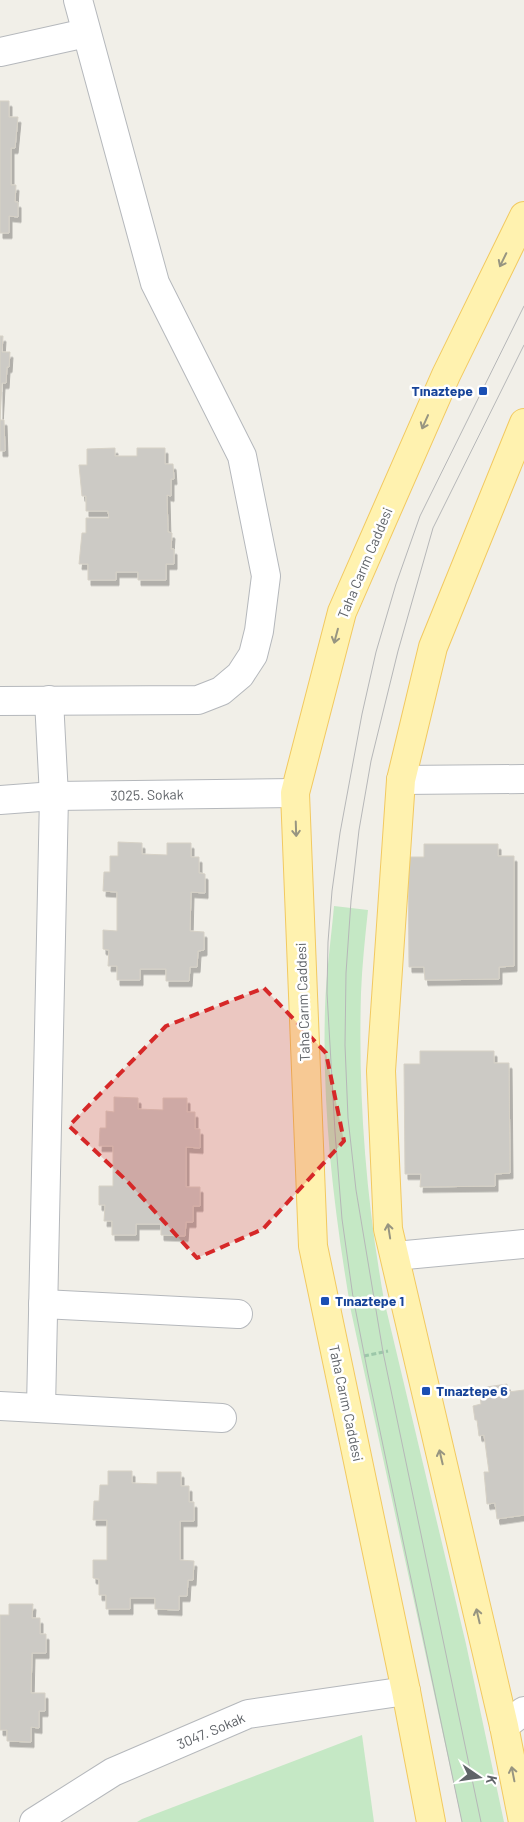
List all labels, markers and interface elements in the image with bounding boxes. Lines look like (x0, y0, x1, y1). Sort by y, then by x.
one-way arrow (497, 252, 507, 267)
place label: Tınaztepe (412, 382, 473, 399)
marker: Tınaztepe (477, 385, 489, 397)
one-way arrow (420, 414, 430, 429)
street label: Taha Carım Caddesi (333, 505, 396, 621)
one-way arrow (330, 628, 340, 644)
street label: 3025. Sokak (110, 785, 184, 804)
one-way arrow (292, 820, 301, 836)
street label: Taha Carım Caddesi (292, 942, 313, 1062)
one-way arrow (384, 1223, 394, 1239)
place label: Tınaztepe 1 (335, 1292, 404, 1309)
marker: Tınaztepe 1 (319, 1295, 331, 1307)
street label: Taha Carım Caddesi (326, 1343, 367, 1463)
place label: Tınaztepe 6 (436, 1382, 508, 1399)
marker: Tınaztepe 6 (420, 1385, 432, 1397)
one-way arrow (436, 1450, 445, 1466)
one-way arrow (473, 1608, 482, 1624)
street label: 3047. Sokak (174, 1709, 247, 1752)
north arrow (454, 1752, 504, 1802)
one-way arrow (508, 1767, 518, 1783)
text: K (483, 1774, 501, 1786)

